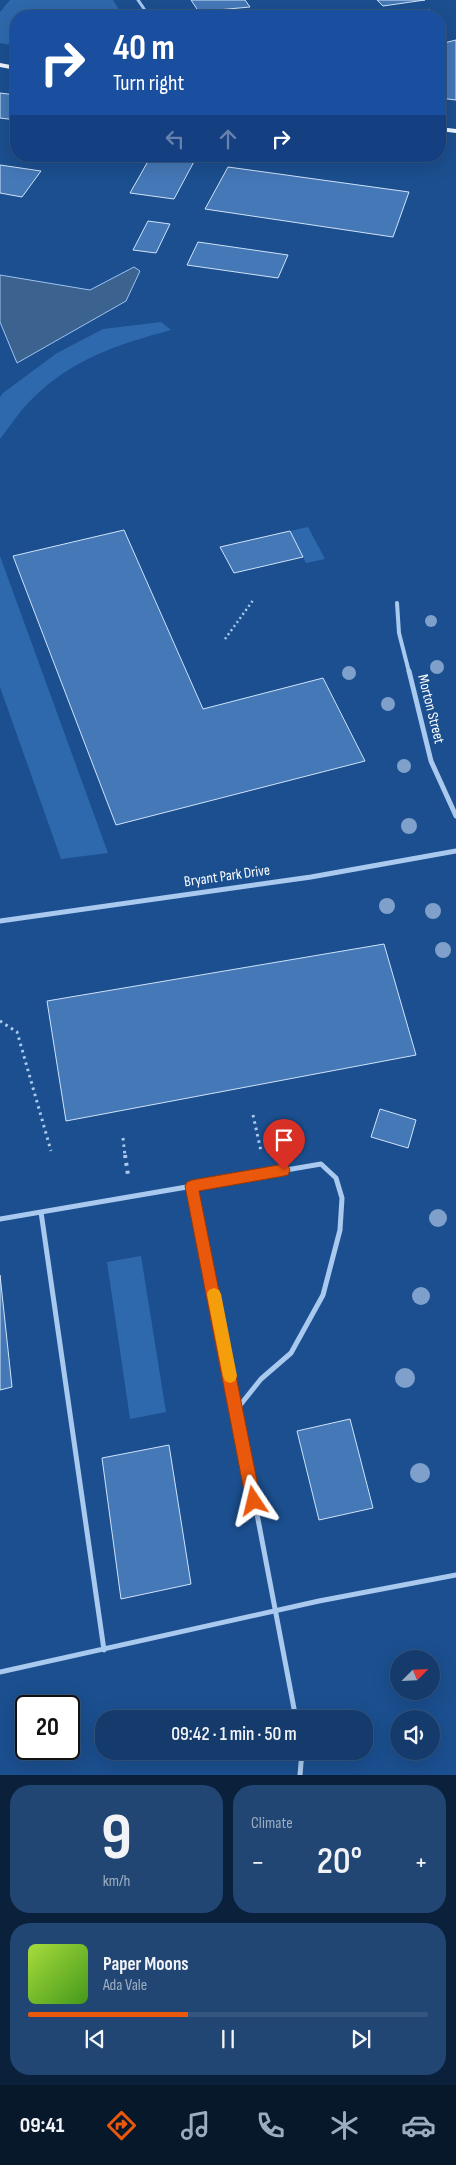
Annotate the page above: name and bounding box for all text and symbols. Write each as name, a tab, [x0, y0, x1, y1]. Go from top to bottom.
text: 40 m	[113, 27, 175, 70]
icon: right	[30, 30, 95, 95]
text: Turn right	[113, 70, 184, 97]
icon: left	[161, 125, 189, 153]
icon: ahead	[214, 125, 242, 153]
icon: right	[267, 125, 295, 153]
street label: Morton Street	[413, 672, 449, 746]
street label: Bryant Park Drive	[183, 861, 271, 891]
pin	[263, 1119, 305, 1170]
icon: arrive	[270, 1126, 298, 1154]
position arrow	[227, 1474, 279, 1526]
north arrow	[390, 1650, 440, 1700]
map controls	[390, 1650, 440, 1760]
speed limit sign: 20	[15, 1695, 80, 1760]
button: sound	[390, 1710, 440, 1760]
text: 09:42 · 1 min · 50 m	[171, 1723, 297, 1746]
text: 9	[101, 1800, 132, 1878]
text: Climate	[251, 1814, 293, 1833]
text: 20°	[317, 1839, 362, 1884]
text: −	[251, 1846, 265, 1879]
text: +	[414, 1846, 428, 1879]
text: km/h	[103, 1872, 130, 1891]
text: Paper Moons	[103, 1953, 189, 1976]
text: Ada Vale	[103, 1976, 147, 1995]
icon: previous	[81, 2025, 109, 2053]
icon: pause	[214, 2025, 242, 2053]
icon: next	[347, 2025, 375, 2053]
icon: directions	[104, 2108, 139, 2143]
icon: music	[178, 2108, 213, 2143]
icon: phone	[253, 2108, 288, 2143]
icon: climate	[327, 2108, 362, 2143]
icon: car	[401, 2108, 436, 2143]
text: 09:41	[20, 2112, 64, 2139]

